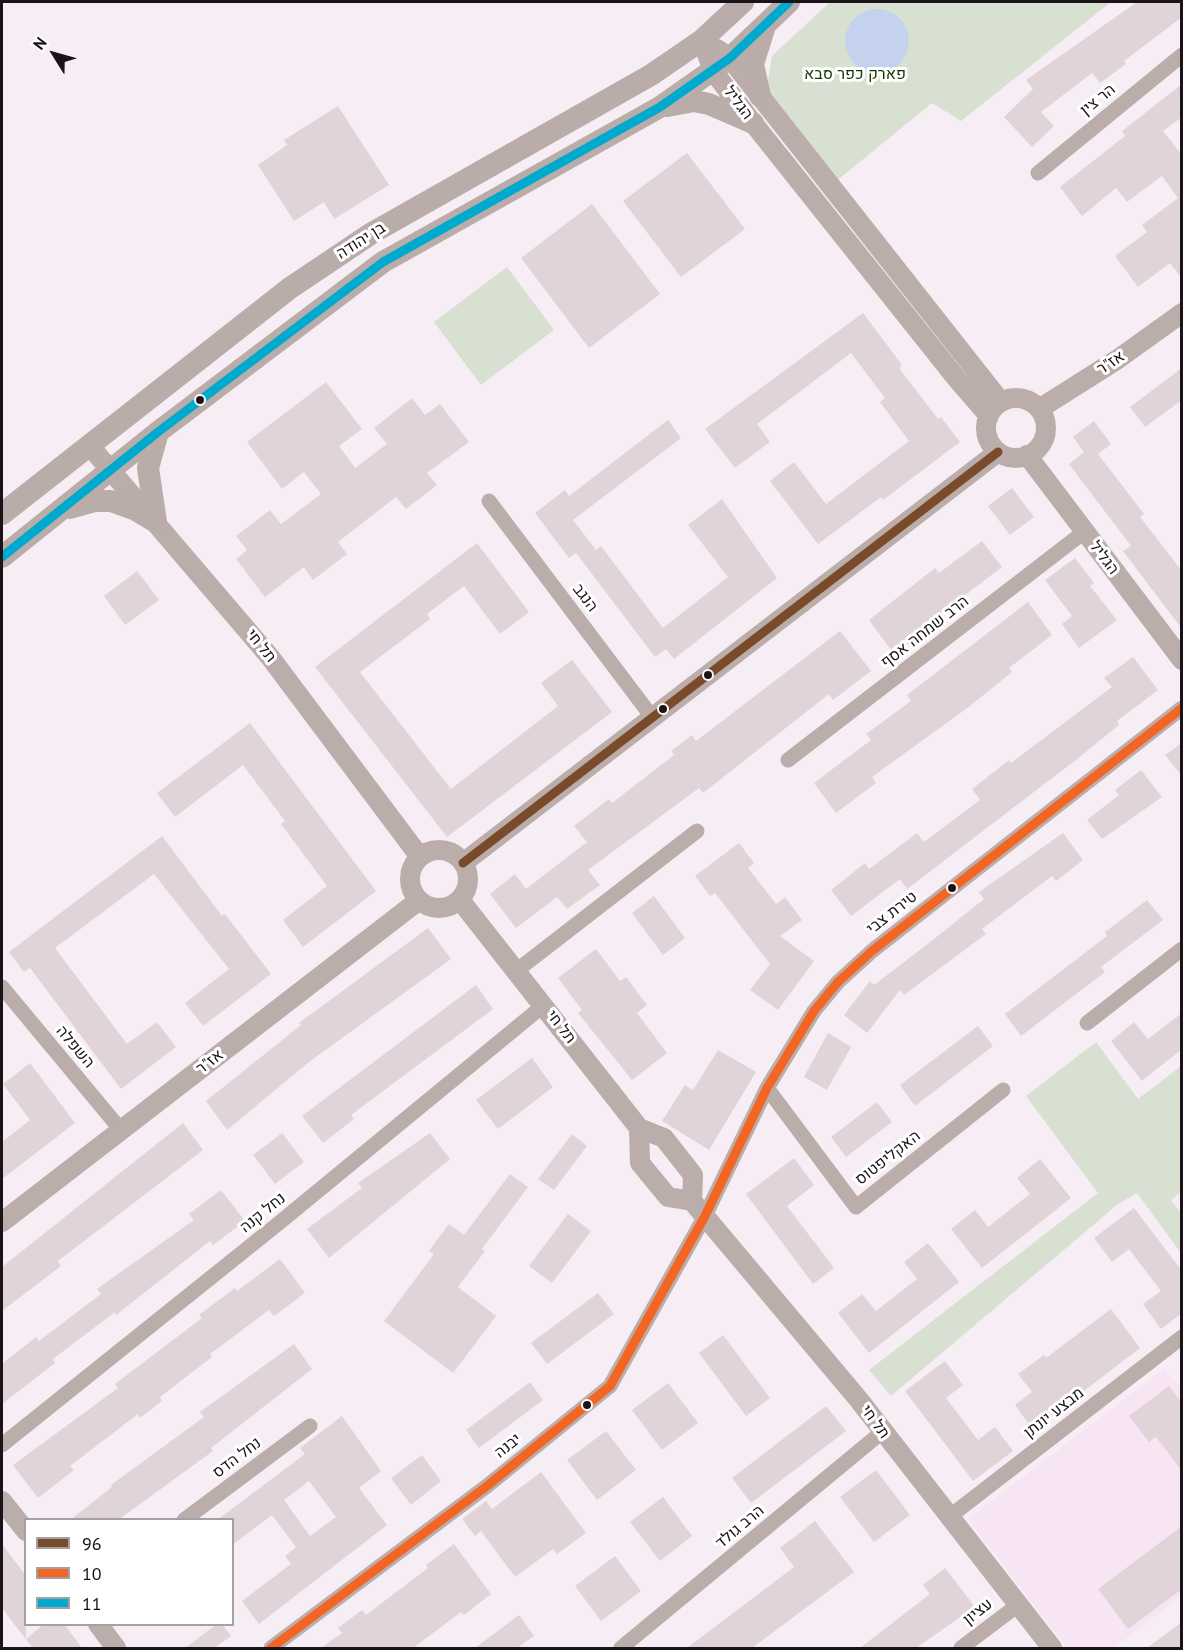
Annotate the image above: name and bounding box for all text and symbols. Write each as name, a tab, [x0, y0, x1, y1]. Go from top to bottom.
north arrow	[24, 24, 84, 84]
text: N	[28, 33, 51, 53]
park label: פארק כפר סבא	[804, 64, 906, 84]
street label: הר צין	[1077, 80, 1119, 120]
street label: הגליל	[719, 83, 757, 123]
street label: בן יהודה	[333, 219, 389, 263]
street label: אז"ר	[1094, 347, 1128, 379]
unlabelled marker	[194, 394, 206, 406]
street label: הגליל	[1085, 538, 1123, 578]
street label: הנגב	[568, 580, 602, 616]
street label: הרב שמחה אסף	[877, 592, 973, 672]
street label: תל חי	[242, 626, 280, 666]
unlabelled marker	[702, 669, 714, 681]
unlabelled marker	[657, 703, 669, 715]
unlabelled marker	[946, 882, 958, 894]
street label: טירת צבי	[863, 887, 921, 939]
street label: תל חי	[542, 1007, 580, 1047]
street label: השפלה	[52, 1022, 98, 1072]
street label: אז"ר	[193, 1045, 227, 1079]
street label: האקליפטוס	[852, 1127, 924, 1189]
street label: נחל קנה	[236, 1189, 290, 1237]
street label: מבצע יונתן	[1020, 1384, 1088, 1442]
unlabelled marker	[581, 1399, 593, 1411]
street label: תל חי	[856, 1401, 894, 1443]
street label: יבנה	[491, 1430, 525, 1462]
street label: נחל הדס	[209, 1434, 265, 1482]
street label: הרב גולד	[712, 1501, 768, 1553]
legend	[24, 1518, 234, 1626]
text: 96	[82, 1532, 102, 1555]
text: 10	[82, 1562, 102, 1585]
text: 11	[82, 1592, 102, 1615]
street label: עציון	[959, 1595, 997, 1629]

